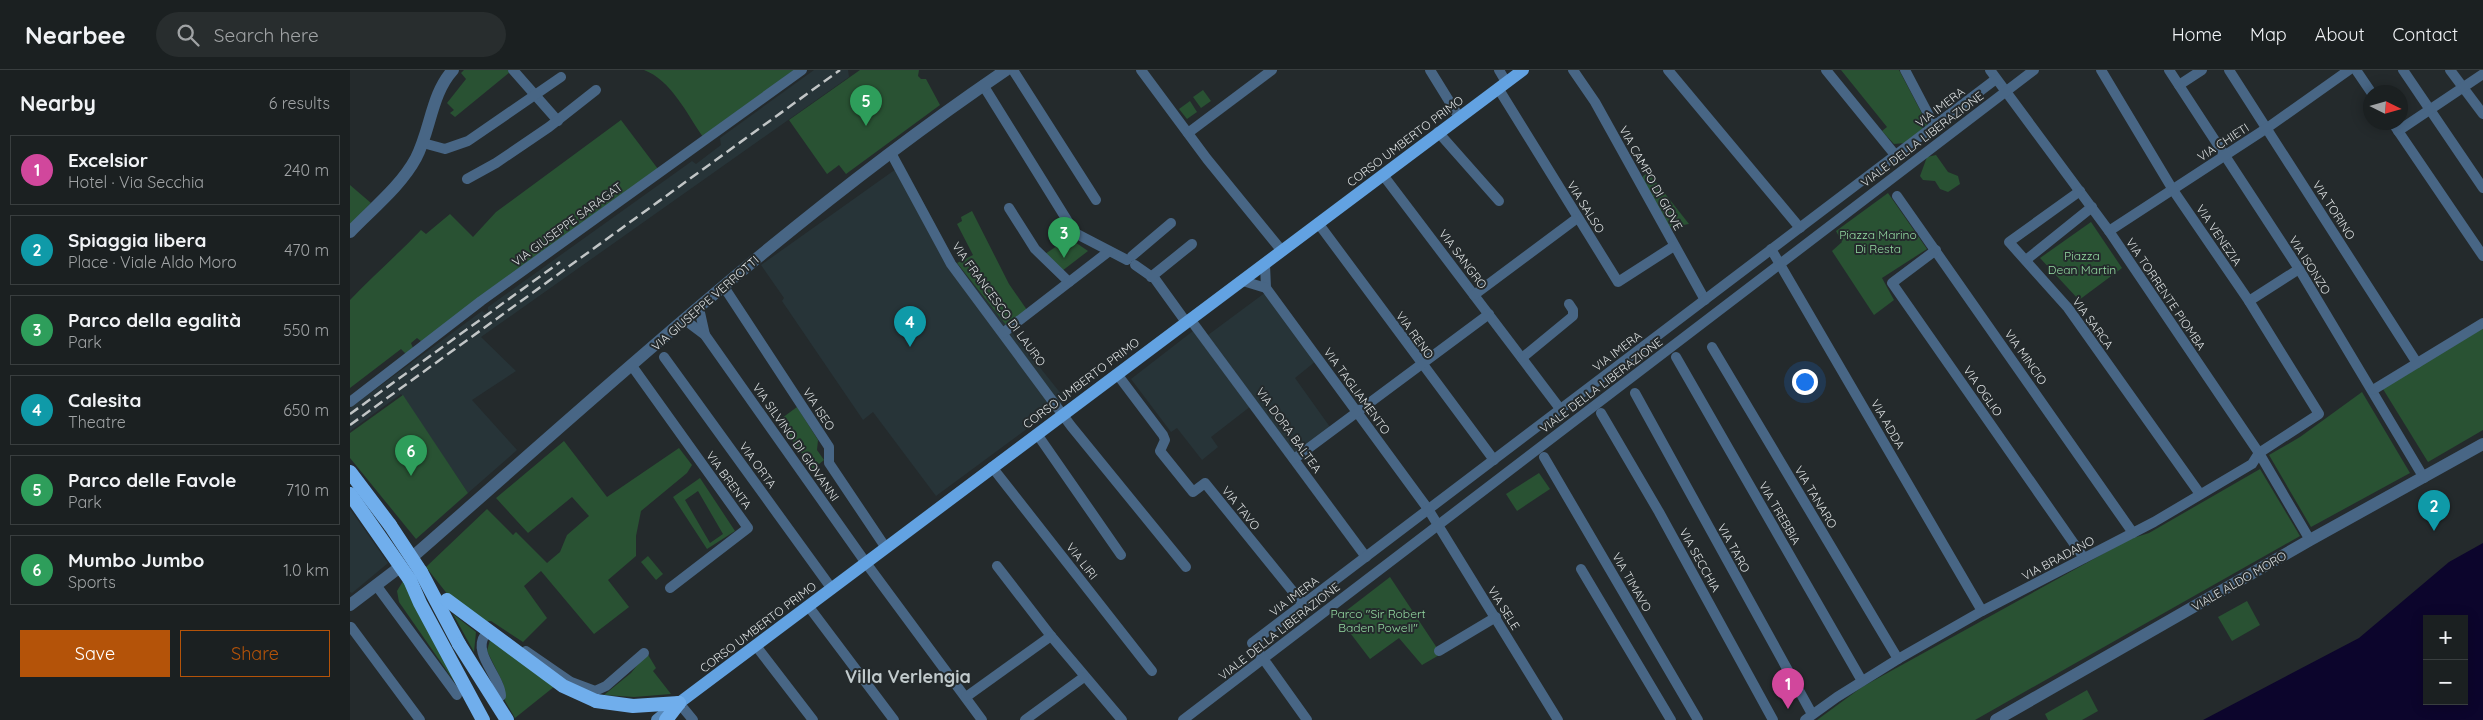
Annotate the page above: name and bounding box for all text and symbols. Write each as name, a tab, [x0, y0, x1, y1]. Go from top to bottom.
search box	[156, 12, 506, 57]
text: Nearbee	[25, 20, 126, 50]
icon: search	[174, 21, 202, 49]
text: Search here	[214, 23, 319, 47]
text: Home	[2172, 23, 2222, 46]
text: Map	[2250, 23, 2287, 46]
text: About	[2315, 23, 2365, 46]
text: Contact	[2393, 23, 2458, 46]
street label: VIA IMERA	[1912, 84, 1968, 130]
pin: 5	[850, 85, 882, 126]
north arrow	[2363, 85, 2408, 130]
street label: VIALE DELLA LIBERAZIONE	[1858, 88, 1986, 190]
text: Nearby	[20, 90, 96, 116]
street label: CORSO UMBERTO PRIMO	[1344, 92, 1466, 190]
text: 6 results	[269, 93, 330, 113]
street label: VIA CHIETI	[2194, 120, 2252, 164]
street label: VIA CAMPO DI GIOVE	[1616, 123, 1686, 233]
text: Excelsior	[68, 148, 148, 172]
text: 1	[34, 160, 40, 180]
text: 240 m	[283, 160, 329, 180]
text: Hotel · Via Secchia	[68, 172, 204, 192]
street label: VIA SALSO	[1564, 178, 1608, 236]
street label: VIA TORINO	[2309, 178, 2359, 242]
street label: VIA GIUSEPPE SARAGAT	[509, 179, 625, 269]
street label: VIA VENEZIA	[2193, 201, 2245, 269]
pin: 3	[1048, 217, 1080, 258]
street label: VIA SANGRO	[1436, 226, 1490, 292]
park label: Piazza Marino Di Resta	[1839, 227, 1917, 256]
text: Spiaggia libera	[68, 228, 206, 252]
street label: VIA ISONZO	[2286, 233, 2334, 297]
street label: VIA TORRENTE PIOMBA	[2123, 235, 2209, 353]
street label: VIA FRANCESCO DI LAURO	[949, 239, 1049, 369]
text: 2	[32, 240, 42, 260]
text: 470 m	[284, 240, 329, 260]
park label: Piazza Dean Martin	[2048, 248, 2116, 277]
text: Place · Viale Aldo Moro	[68, 252, 237, 272]
street label: VIA GIUSEPPE VERROTTI	[648, 252, 762, 354]
street label: VIA SARCA	[2069, 294, 2117, 352]
pin: 4	[894, 306, 926, 347]
text: Parco della egalità	[68, 308, 241, 332]
street label: VIA RENO	[1393, 308, 1437, 362]
text: 3	[33, 320, 41, 340]
text: 550 m	[283, 320, 329, 340]
street label: VIA MINCIO	[2002, 327, 2050, 387]
street label: VIA IMERA	[1589, 328, 1645, 374]
text: Park	[68, 332, 102, 352]
street label: CORSO UMBERTO PRIMO	[1020, 334, 1142, 432]
street label: VIALE DELLA LIBERAZIONE	[1537, 334, 1665, 436]
street label: VIA TAGLIAMENTO	[1321, 345, 1393, 437]
street label: VIA OGLIO	[1960, 363, 2006, 419]
your location	[1792, 369, 1818, 395]
street label: VIA SILVINO DI GIOVANNI	[749, 380, 843, 504]
street label: VIA DORA BALTEA	[1253, 384, 1325, 476]
street label: VIA ISEO	[800, 385, 838, 433]
text: Calesita	[68, 388, 141, 412]
street label: VIA ADDA	[1868, 397, 1908, 452]
text: 4	[32, 400, 42, 420]
text: 650 m	[283, 400, 329, 420]
text: Theatre	[68, 412, 126, 432]
pin: 6	[395, 435, 427, 476]
street label: VIA ORTA	[736, 439, 780, 491]
street label: VIA BRENTA	[703, 448, 755, 512]
street label: VIA TANARO	[1792, 463, 1840, 531]
text: Parco delle Favole	[68, 468, 237, 492]
street label: VIA TREBBIA	[1756, 479, 1804, 547]
text: 5	[32, 480, 42, 500]
text: 710 m	[286, 480, 329, 500]
street label: VIA TAVO	[1219, 483, 1263, 533]
pin: 2	[2418, 490, 2450, 531]
text: Park	[68, 492, 102, 512]
street label: VIA TARO	[1714, 521, 1754, 575]
street label: VIA SECCHIA	[1676, 525, 1724, 595]
street label: VIA BRADANO	[2019, 533, 2097, 583]
street label: VIA LIRI	[1063, 540, 1101, 582]
text: Mumbo Jumbo	[68, 548, 204, 572]
street label: VIALE ALDO MORO	[2189, 548, 2289, 614]
street label: VIA TIMAVO	[1609, 550, 1655, 614]
text: 6	[33, 560, 41, 580]
text: 1.0 km	[283, 560, 329, 580]
text: Sports	[68, 572, 116, 592]
street label: VIA IMERA	[1266, 573, 1322, 619]
street label: CORSO UMBERTO PRIMO	[697, 578, 819, 676]
street label: VIALE DELLA LIBERAZIONE	[1215, 579, 1343, 683]
street label: VIA SELE	[1485, 583, 1523, 633]
park label: Parco "Sir Robert Baden Powell"	[1330, 606, 1426, 635]
map controls	[2423, 615, 2468, 705]
button: +	[2423, 615, 2468, 660]
button: Save	[20, 630, 170, 677]
button: Share	[180, 630, 330, 677]
button: −	[2423, 660, 2468, 705]
district label: Villa Verlengia	[845, 665, 971, 688]
pin: 1	[1772, 668, 1804, 709]

